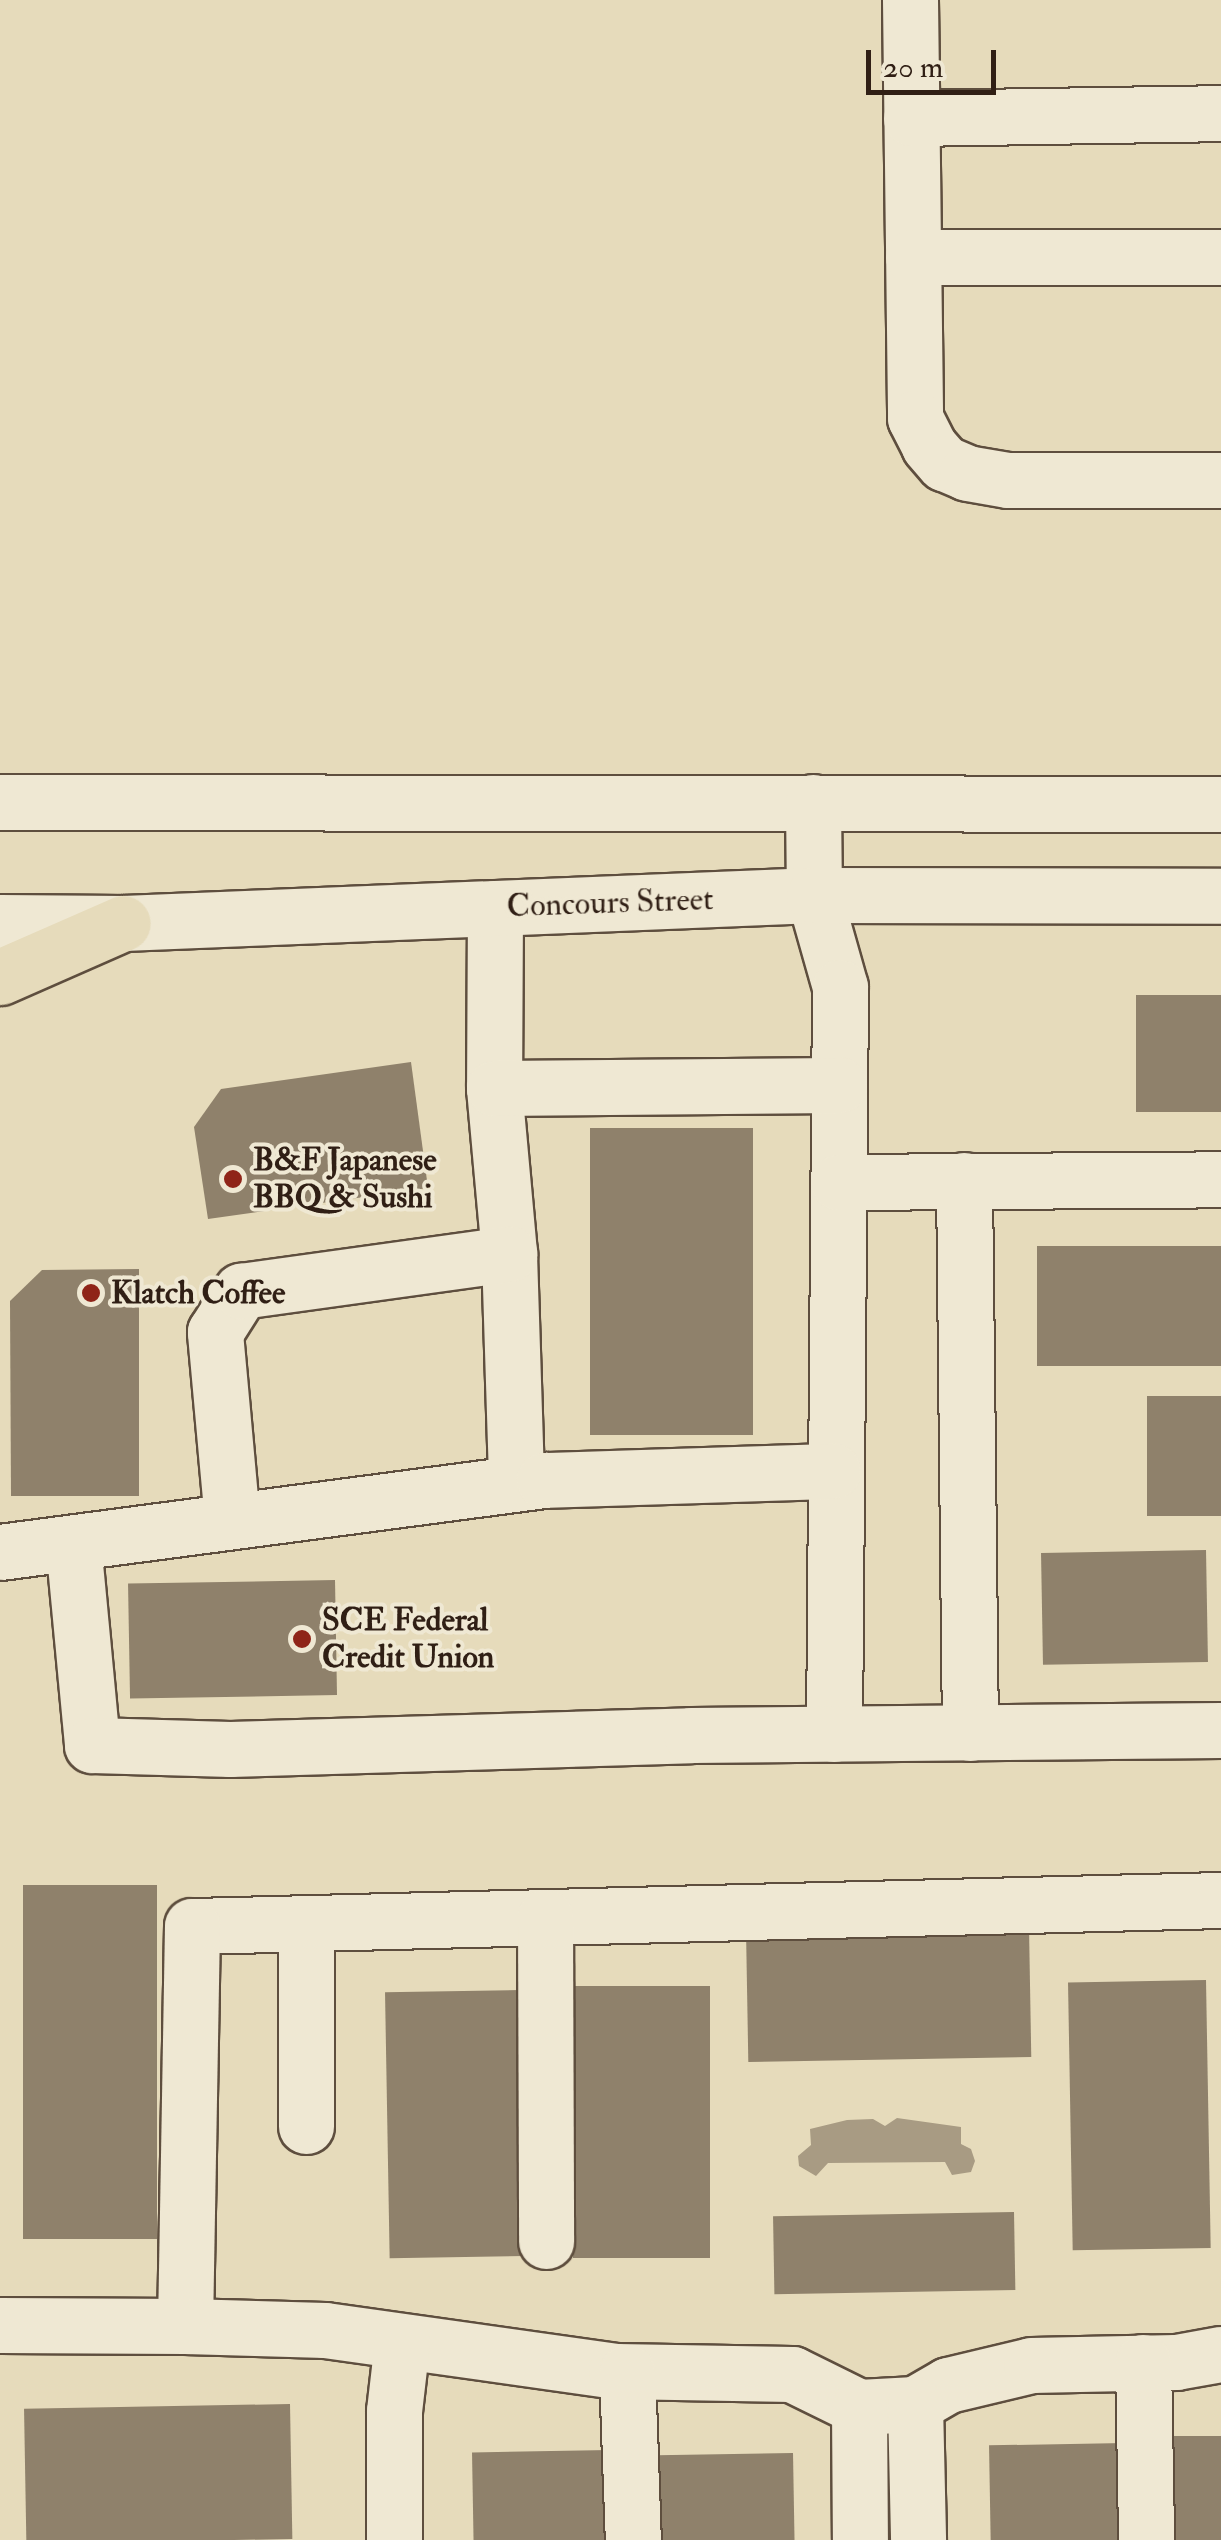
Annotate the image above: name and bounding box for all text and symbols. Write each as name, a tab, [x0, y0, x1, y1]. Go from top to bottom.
scale bar	[871, 30, 1001, 92]
text: 20 m	[883, 49, 943, 86]
street label: Concours Street	[506, 880, 714, 926]
place label: B&F Japanese BBQ & Sushi	[253, 1142, 437, 1217]
marker: B&F Japanese BBQ & Sushi	[222, 1168, 244, 1190]
place label: Klatch Coffee	[111, 1274, 285, 1312]
marker: Klatch Coffee	[80, 1282, 102, 1304]
place label: SCE Federal Credit Union	[322, 1602, 494, 1677]
marker: SCE Federal Credit Union	[291, 1628, 313, 1650]

